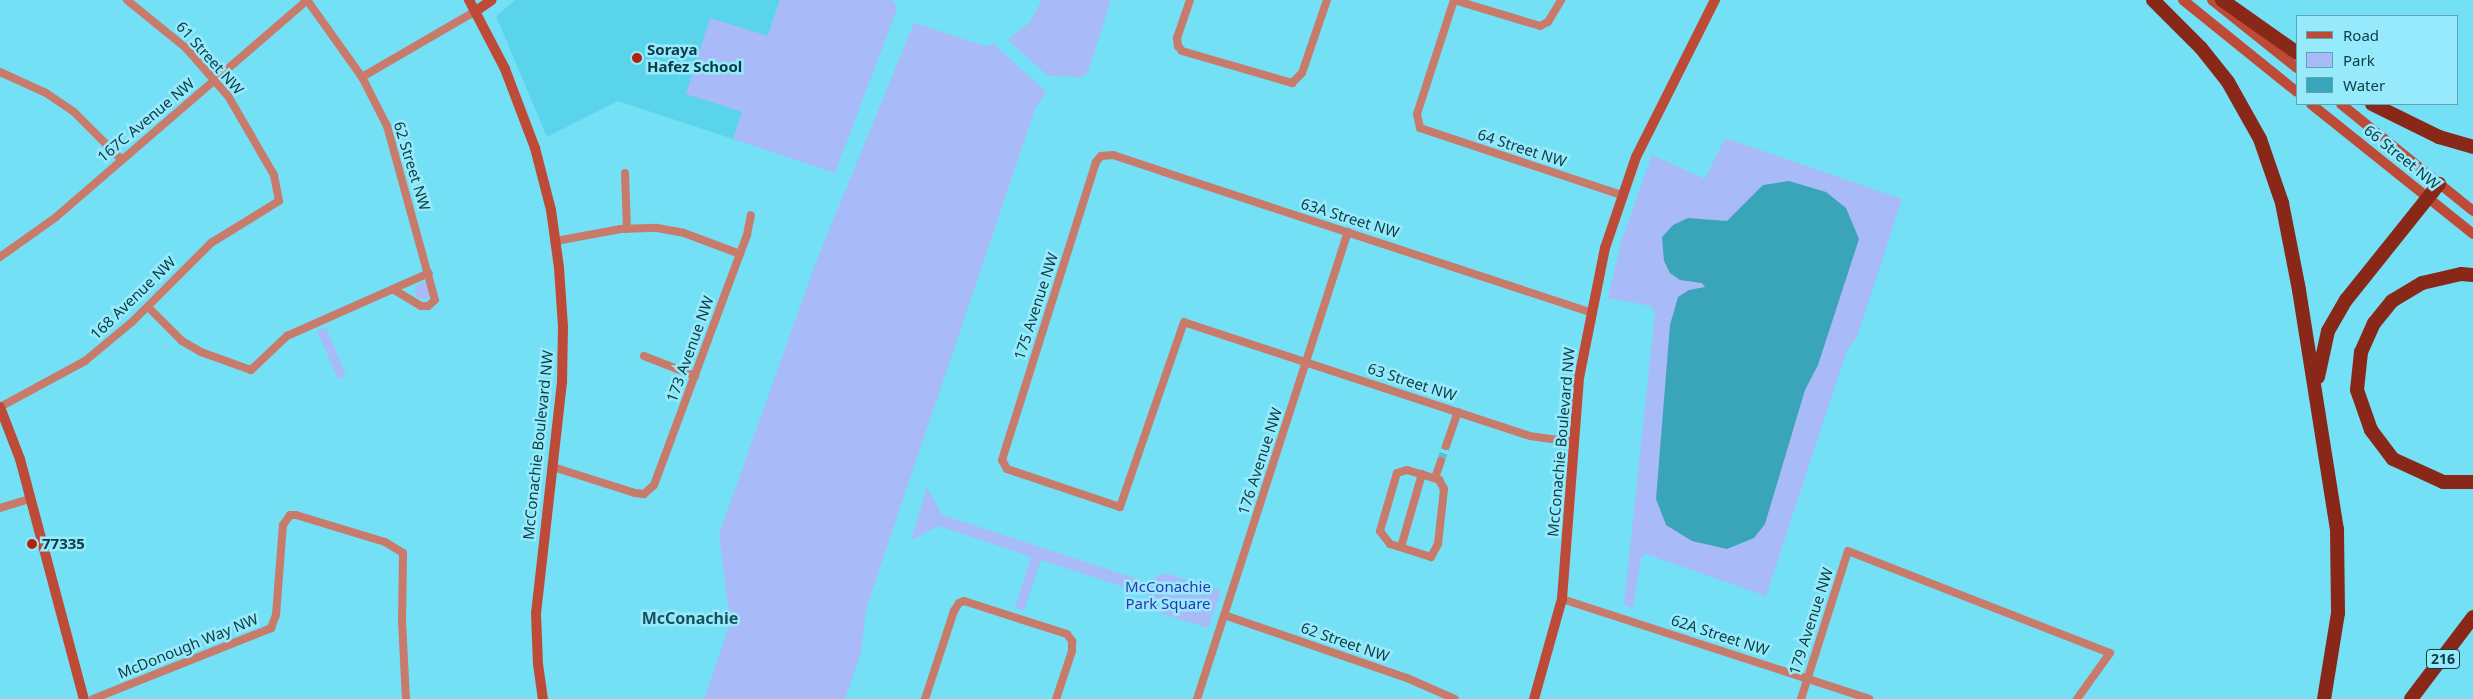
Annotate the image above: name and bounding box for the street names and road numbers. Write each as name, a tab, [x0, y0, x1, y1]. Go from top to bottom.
street label: 61 Street NW	[172, 18, 248, 98]
street label: 167C Avenue NW	[94, 74, 198, 166]
street label: 62 Street NW	[390, 119, 434, 213]
street label: 66 Street NW	[2361, 121, 2443, 193]
street label: 64 Street NW	[1475, 125, 1569, 171]
street label: 63A Street NW	[1299, 195, 1401, 241]
street label: 175 Avenue NW	[1010, 250, 1062, 362]
street label: 168 Avenue NW	[87, 253, 179, 343]
street label: 173 Avenue NW	[662, 294, 718, 404]
street label: McConachie Boulevard NW	[1544, 346, 1578, 538]
street label: McConachie Boulevard NW	[519, 349, 557, 541]
street label: 63 Street NW	[1365, 359, 1459, 405]
street label: 176 Avenue NW	[1234, 405, 1286, 517]
street label: 179 Avenue NW	[1785, 565, 1837, 677]
street label: McDonough Way NW	[115, 610, 261, 682]
street label: 62A Street NW	[1669, 611, 1771, 659]
street label: 62 Street NW	[1298, 618, 1392, 666]
road number: 216	[2426, 648, 2460, 671]

